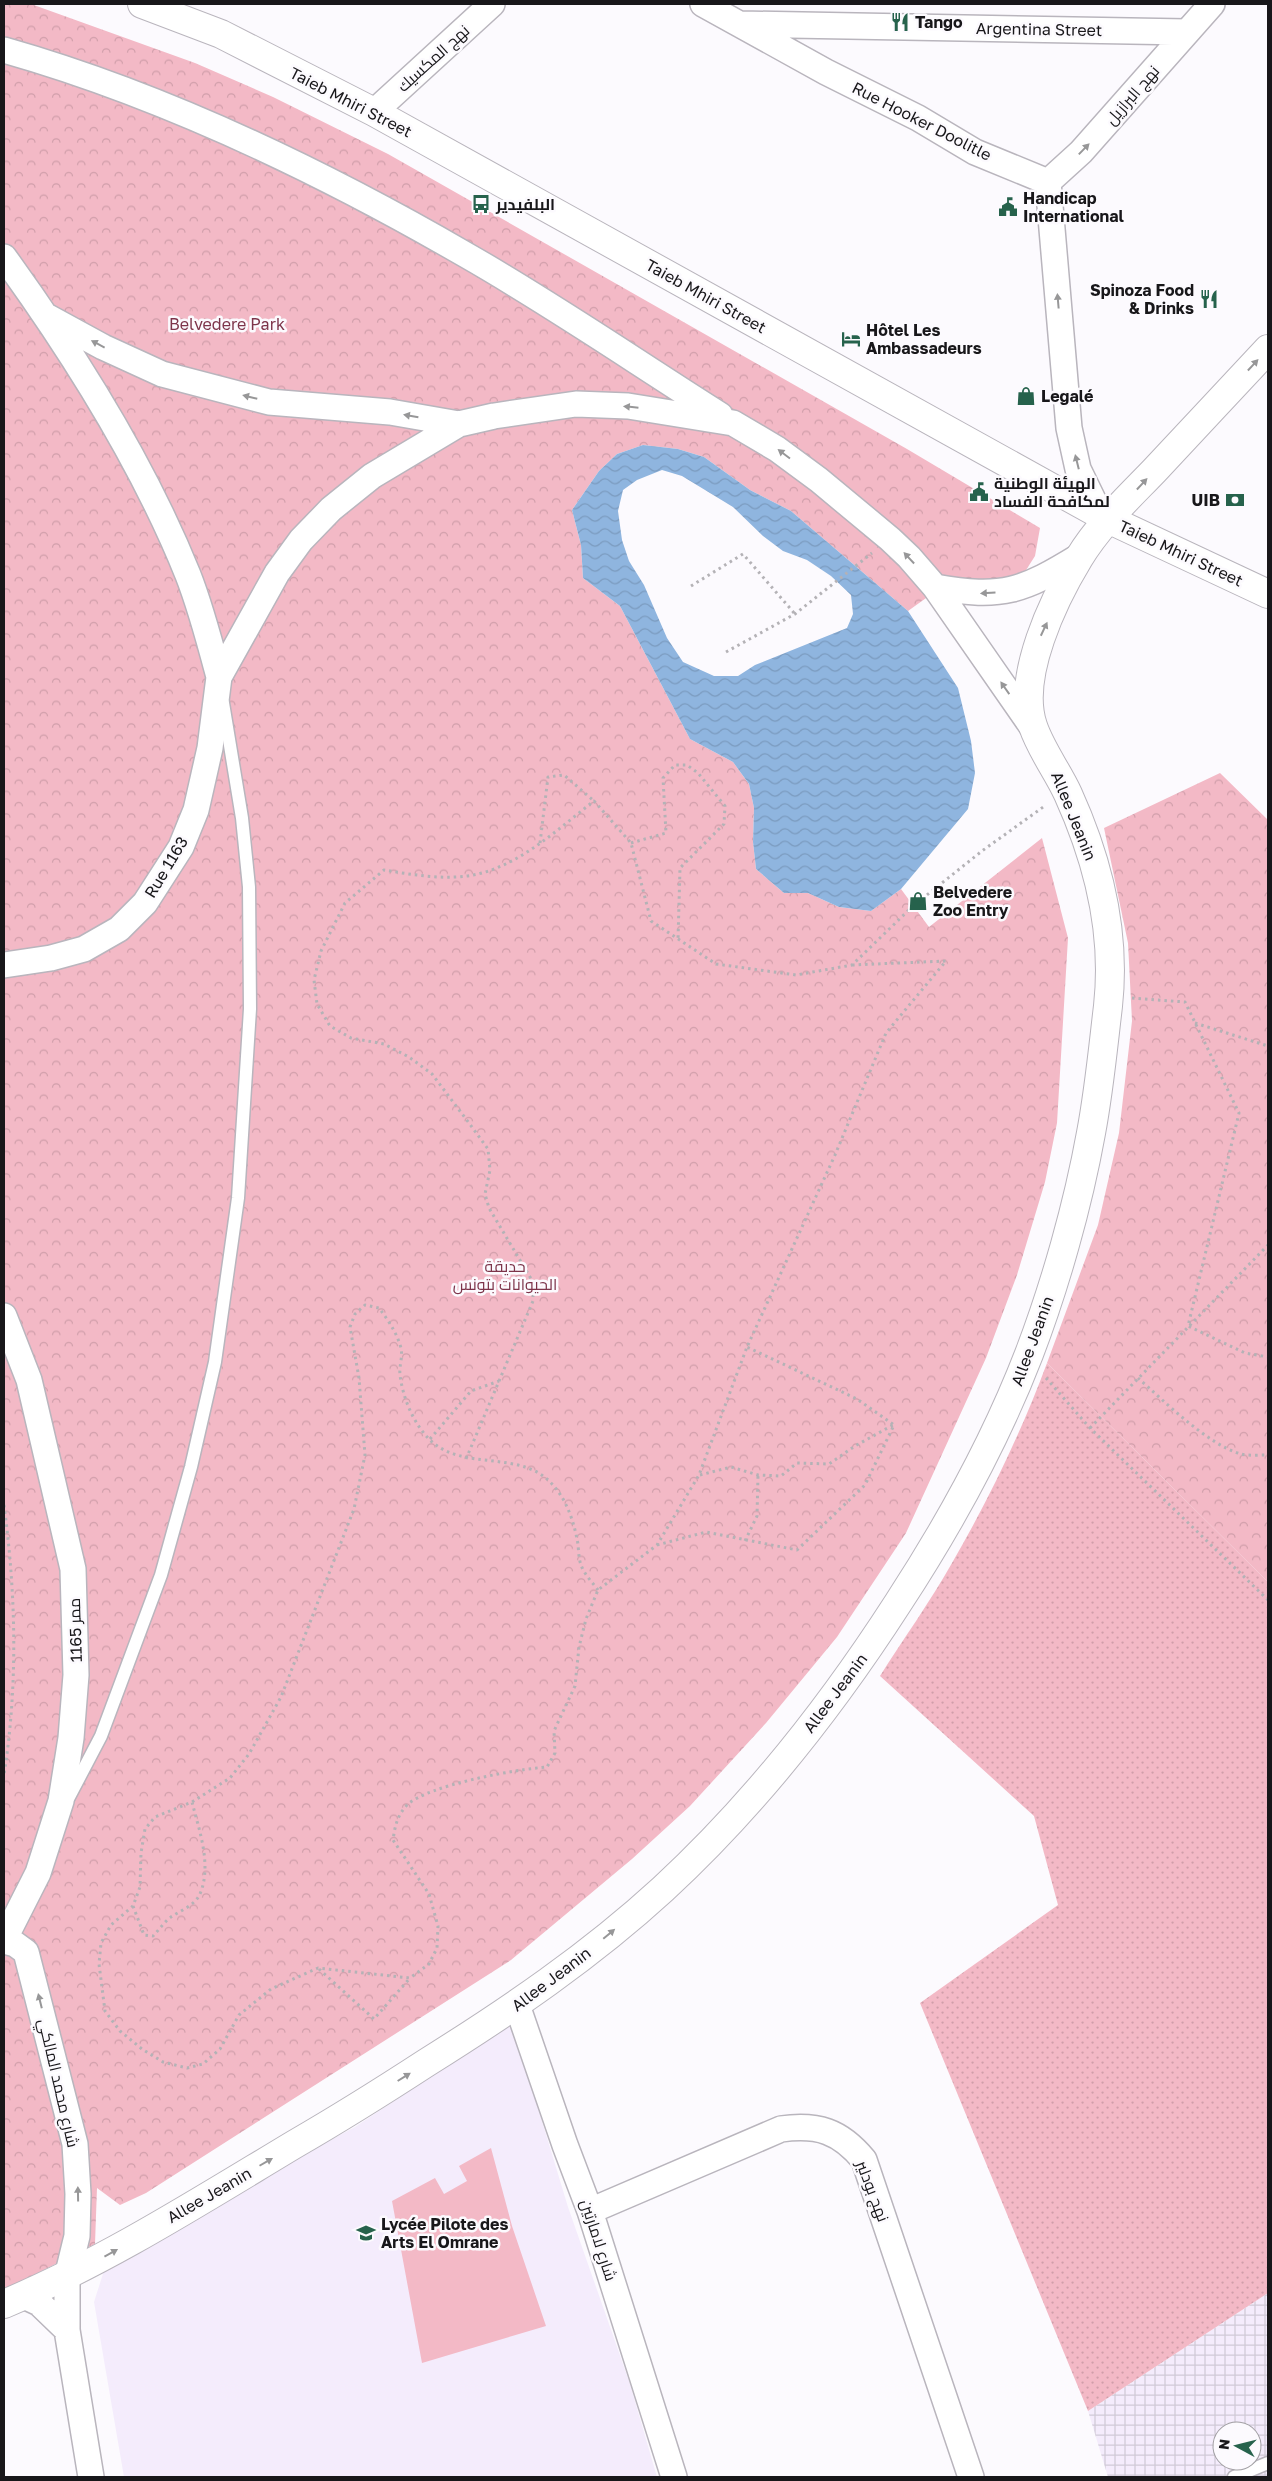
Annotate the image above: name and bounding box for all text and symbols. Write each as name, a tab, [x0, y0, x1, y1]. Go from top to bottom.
restaurant icon: Tango	[889, 11, 911, 33]
place label: Tango	[915, 12, 963, 32]
street label: Argentina Street	[976, 18, 1102, 40]
street label: نهج المكسيك	[393, 20, 475, 97]
street label: نهج البرازيل	[1101, 61, 1165, 130]
street label: Taieb Mhiri Street	[286, 63, 416, 141]
street label: Rue Hooker Doolitle	[849, 77, 995, 165]
one-way arrow	[1078, 143, 1090, 155]
place label: Handicap International	[1023, 188, 1125, 226]
bus stop icon: البلفيدير	[470, 193, 492, 215]
place label: البلفيدير	[495, 194, 555, 214]
public building icon: Handicap International	[997, 196, 1019, 218]
street label: Taieb Mhiri Street	[642, 255, 770, 337]
place label: Spinoza Food & Drinks	[1090, 280, 1194, 318]
restaurant icon: Spinoza Food & Drinks	[1198, 288, 1220, 310]
one-way arrow	[1054, 293, 1062, 309]
park label: Belvedere Park	[169, 314, 285, 334]
place label: Hôtel Les Ambassadeurs	[866, 320, 982, 358]
hotel icon: Hôtel Les Ambassadeurs	[840, 328, 862, 350]
one-way arrow	[90, 340, 105, 348]
one-way arrow	[1247, 360, 1259, 372]
shop icon: Legalé	[1015, 385, 1037, 407]
place label: Legalé	[1041, 386, 1093, 406]
one-way arrow	[243, 393, 258, 401]
one-way arrow	[623, 403, 639, 411]
one-way arrow	[403, 411, 419, 419]
one-way arrow	[777, 449, 791, 459]
one-way arrow	[1073, 454, 1081, 469]
place label: الهيئة الوطنية لمكافحة الفساد	[994, 473, 1110, 511]
one-way arrow	[1136, 478, 1148, 490]
public building icon: الهيئة الوطنية لمكافحة الفساد	[968, 481, 990, 503]
bank icon: UIB	[1224, 489, 1246, 511]
place label: UIB	[1192, 490, 1220, 510]
street label: Taieb Mhiri Street	[1116, 515, 1246, 591]
one-way arrow	[903, 552, 915, 564]
one-way arrow	[980, 590, 996, 598]
one-way arrow	[1040, 622, 1048, 636]
one-way arrow	[1000, 681, 1010, 695]
street label: Allee Jeanin	[1047, 769, 1101, 863]
street label: Rue 1163	[140, 833, 192, 901]
place label: Belvedere Zoo Entry	[933, 882, 1012, 920]
shop icon: Belvedere Zoo Entry	[907, 890, 929, 912]
park label: حديقة الحيوانات بتونس	[453, 1256, 557, 1295]
street label: Allee Jeanin	[1006, 1293, 1058, 1389]
street label: ممر 1165	[64, 1597, 86, 1663]
street label: Allee Jeanin	[799, 1649, 871, 1737]
one-way arrow	[603, 1929, 615, 1940]
street label: Allee Jeanin	[507, 1943, 595, 2015]
one-way arrow	[36, 1994, 44, 2009]
street label: شارع محمد المالكي	[31, 2017, 84, 2150]
one-way arrow	[398, 2072, 411, 2081]
one-way arrow	[259, 2157, 272, 2166]
street label: نهج بودلير	[850, 2157, 894, 2225]
street label: Allee Jeanin	[163, 2163, 255, 2227]
one-way arrow	[74, 2186, 82, 2202]
street label: شارع لامارتين	[575, 2197, 622, 2284]
place label: Lycée Pilote des Arts El Omrane	[381, 2214, 508, 2252]
school or university icon: Lycée Pilote des Arts El Omrane	[355, 2222, 377, 2244]
one-way arrow	[104, 2248, 117, 2257]
north arrow	[1212, 2421, 1262, 2471]
text: N	[1215, 2438, 1233, 2451]

